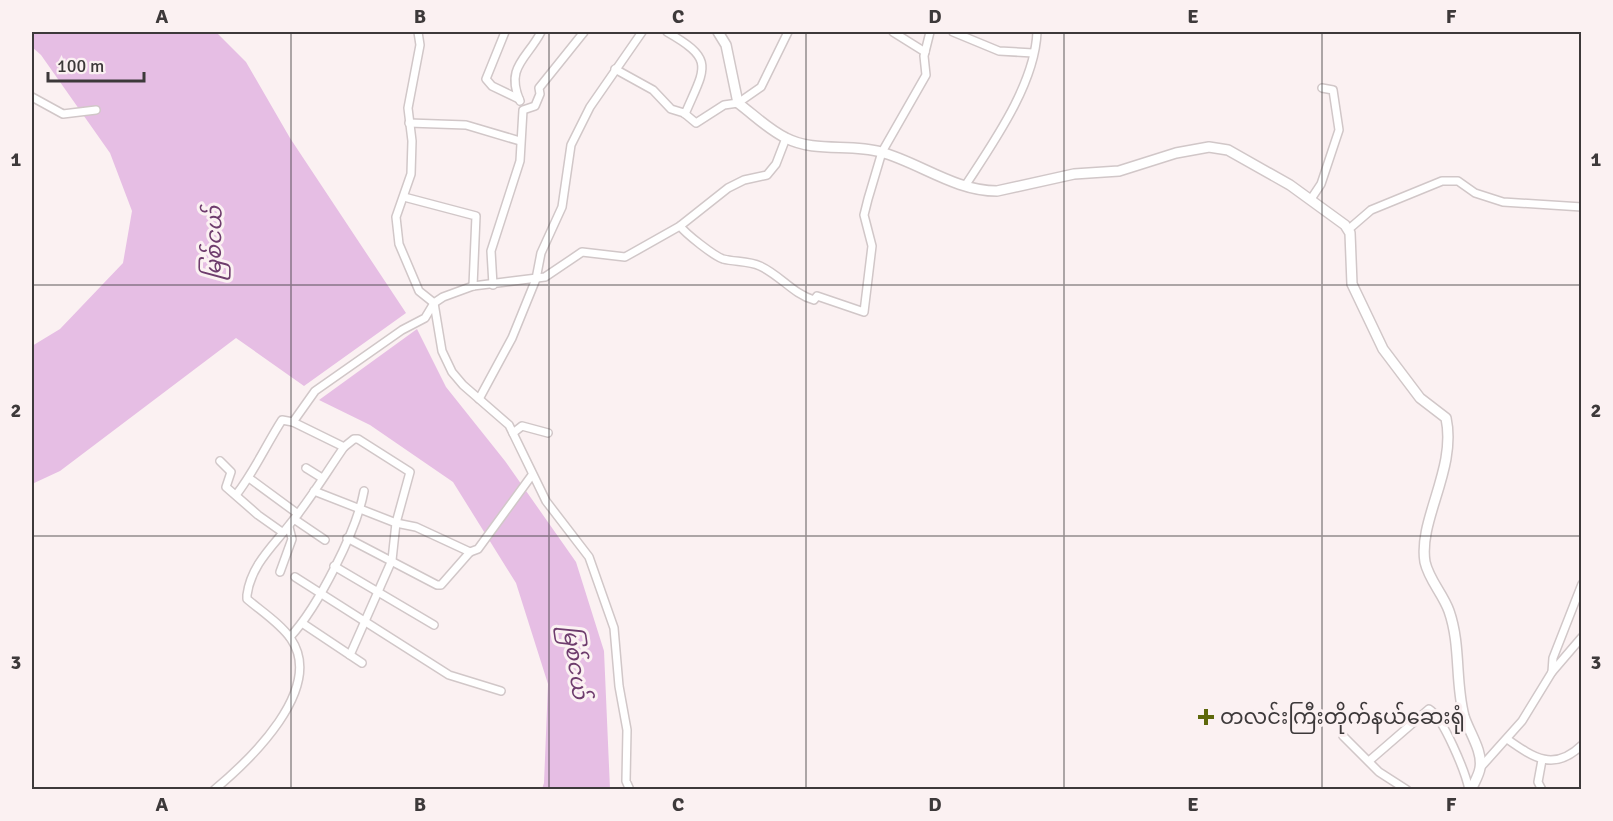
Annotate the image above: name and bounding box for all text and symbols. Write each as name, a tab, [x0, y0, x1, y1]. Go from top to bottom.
text: A	[156, 4, 169, 29]
text: B	[414, 4, 426, 29]
text: C	[672, 4, 684, 29]
text: D	[928, 4, 942, 29]
text: E	[1187, 4, 1199, 29]
text: F	[1446, 4, 1457, 29]
scale bar	[48, 45, 144, 83]
text: 100 m	[57, 55, 104, 77]
text: 1	[11, 147, 22, 172]
text: 1	[1591, 147, 1602, 172]
water label: မြစ်ငယ်	[197, 204, 233, 280]
text: 2	[11, 398, 21, 423]
text: 2	[1591, 398, 1601, 423]
water label: မြစ်ငယ်	[552, 623, 596, 703]
text: 3	[11, 650, 21, 675]
text: 3	[1591, 650, 1601, 675]
place label: တလင်းကြီးတိုက်နယ်ဆေးရုံ	[1220, 701, 1465, 734]
marker: တလင်းကြီးတိုက်နယ်ဆေးရုံ	[1197, 708, 1215, 726]
text: A	[156, 792, 169, 817]
text: B	[414, 792, 426, 817]
text: C	[672, 792, 684, 817]
text: D	[928, 792, 942, 817]
text: E	[1187, 792, 1199, 817]
text: F	[1446, 792, 1457, 817]

